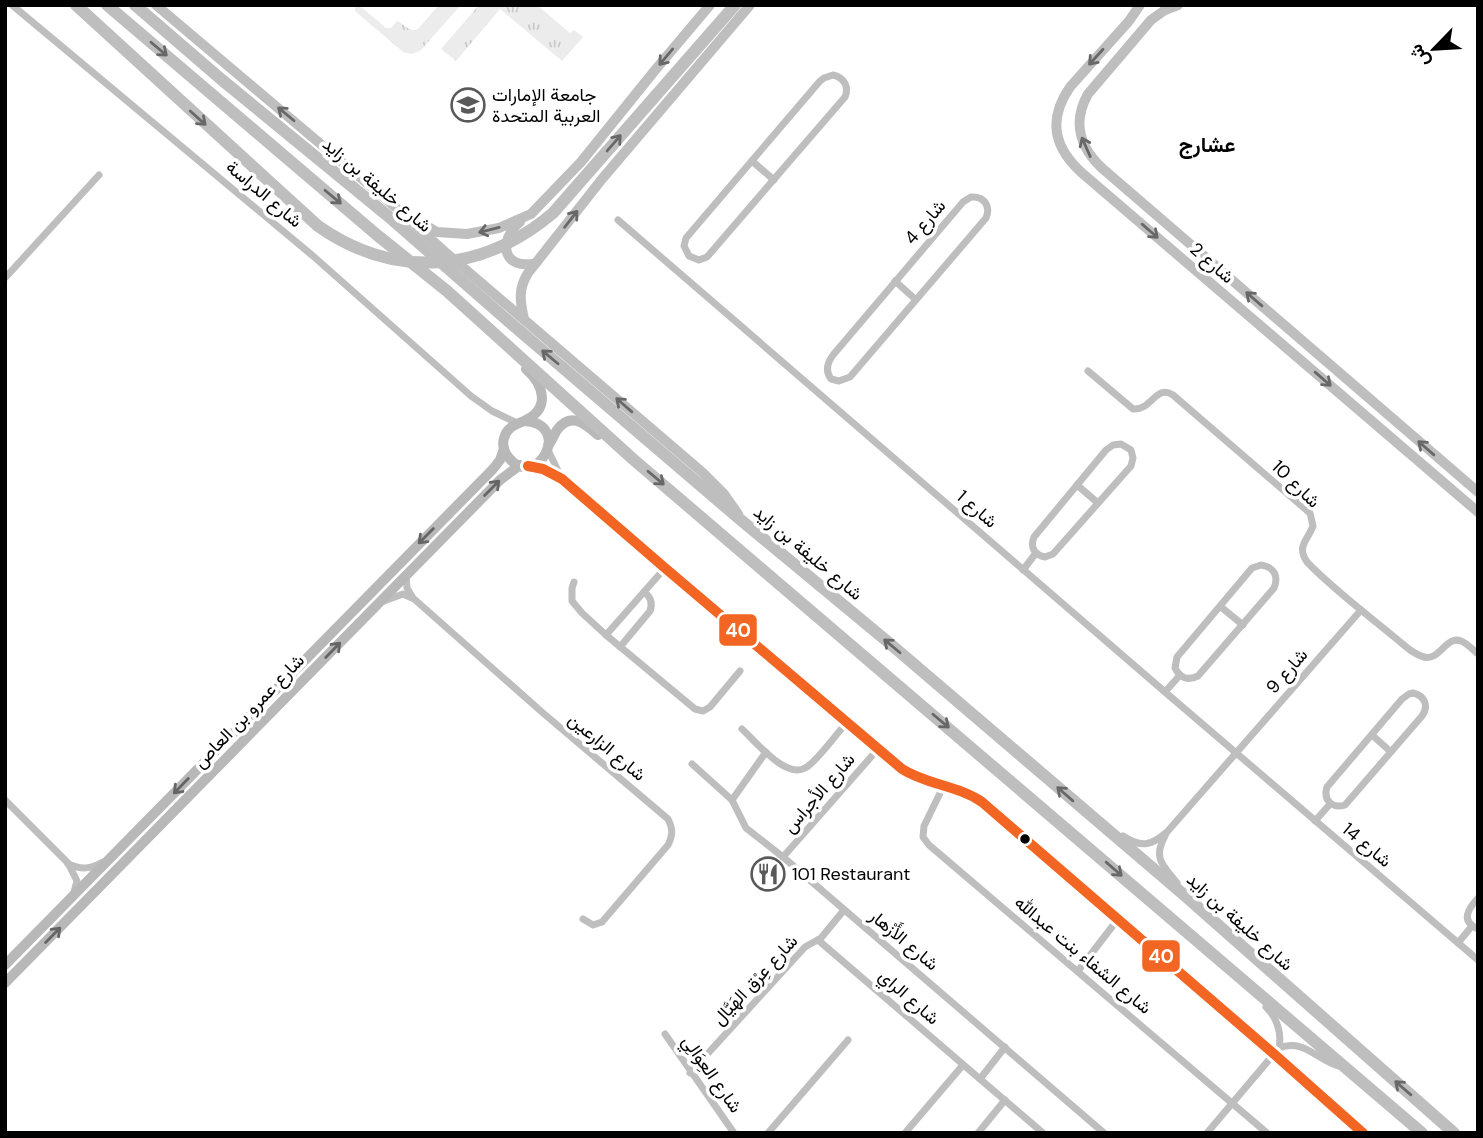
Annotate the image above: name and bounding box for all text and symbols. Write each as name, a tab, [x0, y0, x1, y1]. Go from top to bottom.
north arrow	[1399, 14, 1469, 84]
text: ش	[1403, 40, 1435, 72]
one-way arrow	[150, 42, 168, 57]
one-way arrow	[658, 48, 674, 66]
one-way arrow	[1088, 48, 1104, 66]
place label: جامعة الإمارات العربية المتحدة	[492, 83, 601, 128]
school or university icon: جامعة الإمارات العربية المتحدة	[449, 86, 487, 124]
one-way arrow	[277, 106, 295, 122]
one-way arrow	[189, 110, 207, 126]
district label: عشارج	[1179, 131, 1235, 159]
street label: شارع خليفة بن زايد	[317, 132, 437, 238]
one-way arrow	[606, 134, 622, 152]
one-way arrow	[1079, 137, 1092, 158]
street label: شارع الدراسة	[221, 155, 307, 233]
one-way arrow	[323, 189, 341, 205]
street label: شارع 4	[899, 195, 951, 249]
one-way arrow	[563, 210, 578, 229]
one-way arrow	[1141, 223, 1159, 239]
one-way arrow	[478, 224, 501, 237]
street label: شارع 2	[1185, 237, 1239, 289]
one-way arrow	[1245, 291, 1263, 307]
one-way arrow	[541, 349, 559, 365]
one-way arrow	[1314, 371, 1332, 387]
one-way arrow	[615, 397, 633, 413]
one-way arrow	[1417, 440, 1435, 456]
street label: شارع 10	[1266, 455, 1326, 513]
one-way arrow	[646, 470, 664, 486]
one-way arrow	[483, 479, 500, 496]
street label: شارع 1	[952, 485, 1002, 533]
street label: شارع خليفة بن زايد	[748, 500, 868, 606]
one-way arrow	[418, 527, 435, 544]
line badge: 40	[718, 613, 758, 647]
text: 40	[725, 618, 751, 643]
one-way arrow	[884, 638, 902, 654]
one-way arrow	[324, 642, 341, 659]
street label: شارع 9	[1261, 643, 1313, 699]
street label: شارع عمرو بن العاص	[188, 649, 310, 773]
street label: شارع الزارعين	[563, 707, 651, 787]
one-way arrow	[932, 713, 950, 729]
street label: شارع الأجراس	[778, 748, 860, 838]
one-way arrow	[173, 777, 190, 794]
one-way arrow	[1057, 786, 1075, 802]
street label: شارع 14	[1337, 817, 1397, 873]
unlabelled marker	[1018, 832, 1032, 846]
restaurant icon: 101 Restaurant	[749, 855, 787, 893]
one-way arrow	[1105, 861, 1123, 877]
place label: 101 Restaurant	[792, 862, 910, 886]
street label: شارع خليفة بن زايد	[1182, 868, 1298, 976]
street label: شارع الشفاء بنت عبدالله	[1009, 891, 1157, 1019]
street label: شارع الأَزْهار	[864, 902, 945, 976]
one-way arrow	[45, 927, 62, 944]
street label: شارع عِرْق الهَيَّال	[707, 930, 803, 1030]
line badge: 40	[1141, 939, 1181, 973]
text: 40	[1148, 944, 1174, 969]
street label: شارع الراي	[872, 964, 944, 1032]
street label: شارع العِوَالِي	[674, 1030, 748, 1119]
one-way arrow	[1394, 1080, 1412, 1096]

